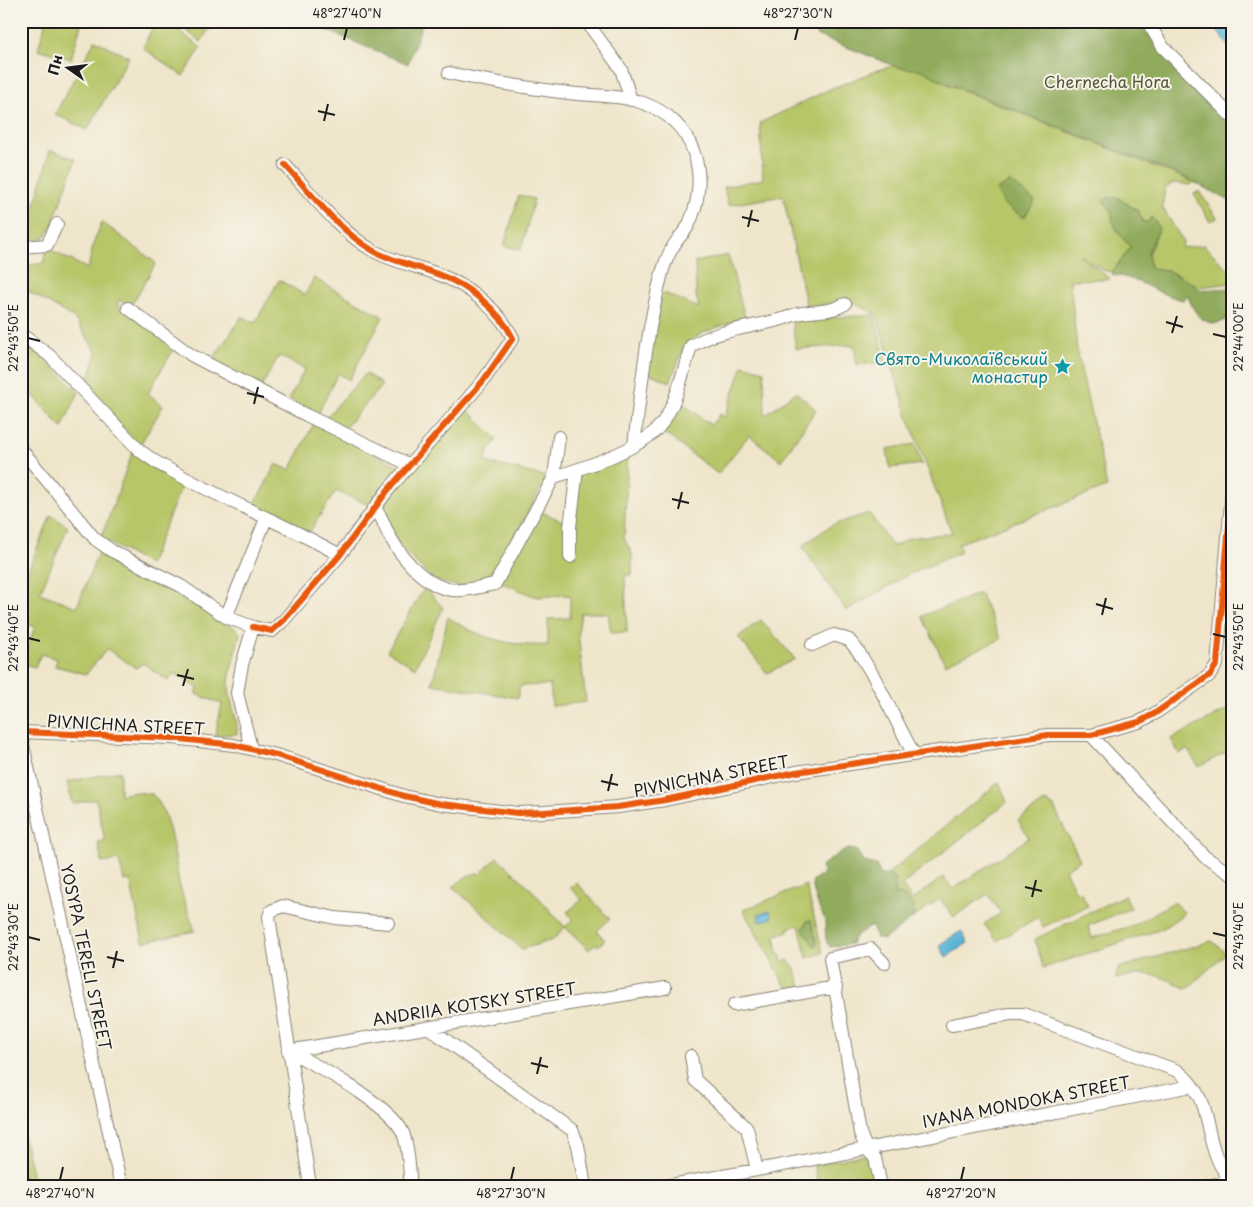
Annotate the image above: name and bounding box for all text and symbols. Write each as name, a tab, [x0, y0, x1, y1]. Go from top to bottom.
text: 48°27'40"N	[312, 4, 382, 22]
text: 48°27'30"N	[763, 4, 833, 22]
north arrow	[42, 42, 92, 92]
text: Пн	[42, 52, 68, 77]
park label: Chernecha Hora	[1044, 69, 1170, 93]
text: 22°44'00"E	[1229, 302, 1247, 372]
text: 22°43'50"E	[4, 304, 22, 372]
place label: Свято-Миколаївський монастир	[875, 346, 1048, 388]
place icon: Свято-Миколаївський монастир	[1052, 357, 1072, 377]
text: 22°43'50"E	[1229, 603, 1247, 671]
text: 22°43'40"E	[4, 604, 22, 672]
street label: PIVNICHNA STREET	[47, 708, 205, 740]
street label: PIVNICHNA STREET	[631, 748, 791, 802]
street label: YOSYPA TERELI STREET	[56, 862, 118, 1052]
text: 22°43'40"E	[1229, 902, 1247, 970]
text: 22°43'30"E	[4, 903, 22, 971]
street label: ANDRIIA KOTSKY STREET	[370, 975, 578, 1031]
street label: IVANA MONDOKA STREET	[920, 1069, 1132, 1133]
text: 48°27'40"N	[25, 1184, 95, 1202]
text: 48°27'30"N	[476, 1184, 546, 1202]
text: 48°27'20"N	[926, 1184, 996, 1202]

